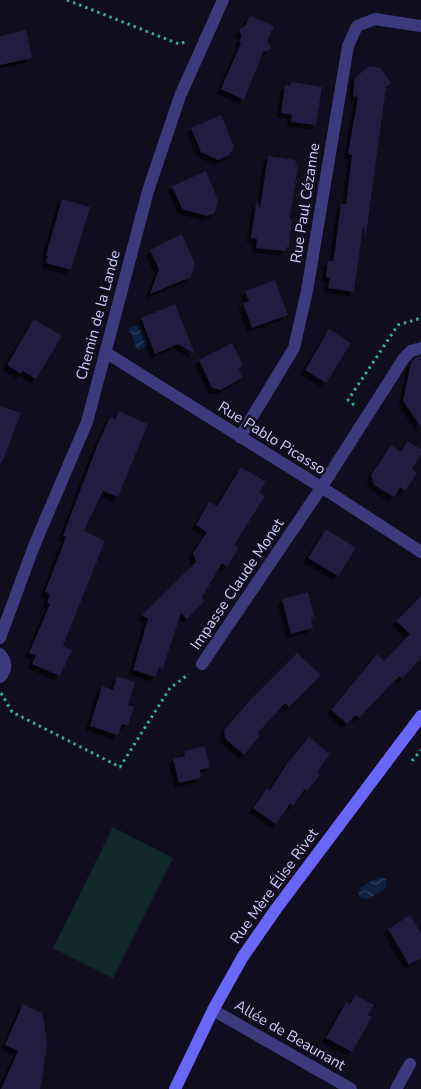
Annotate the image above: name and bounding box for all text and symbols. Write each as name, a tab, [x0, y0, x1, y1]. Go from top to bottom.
street label: Rue Paul Cézanne	[286, 141, 324, 265]
street label: Chemin de la Lande	[71, 248, 125, 382]
street label: Rue Pablo Picasso	[214, 397, 330, 479]
street label: Impasse Claude Monet	[186, 514, 289, 653]
street label: Rue Mère Élise Rivet	[225, 824, 323, 948]
street label: Allée de Beaunant	[231, 995, 350, 1075]

